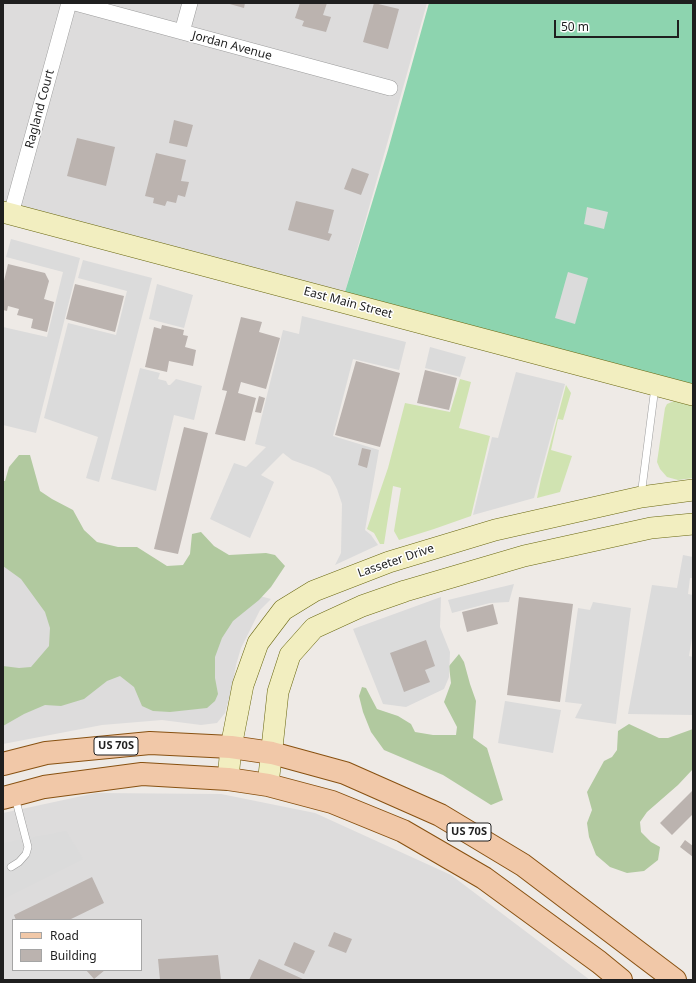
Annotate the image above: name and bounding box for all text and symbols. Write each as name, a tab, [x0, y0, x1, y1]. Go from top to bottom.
scale bar	[556, 12, 681, 38]
text: 50 m	[561, 18, 589, 35]
street label: Jordan Avenue	[191, 28, 273, 64]
street label: Ragland Court	[23, 68, 57, 150]
street label: East Main Street	[302, 284, 394, 322]
street label: Lasseter Drive	[356, 541, 436, 581]
road number: US 70S	[94, 737, 138, 755]
road number: US 70S	[447, 823, 491, 841]
legend	[12, 919, 142, 971]
text: Road	[50, 927, 79, 944]
text: Building	[50, 947, 97, 964]

